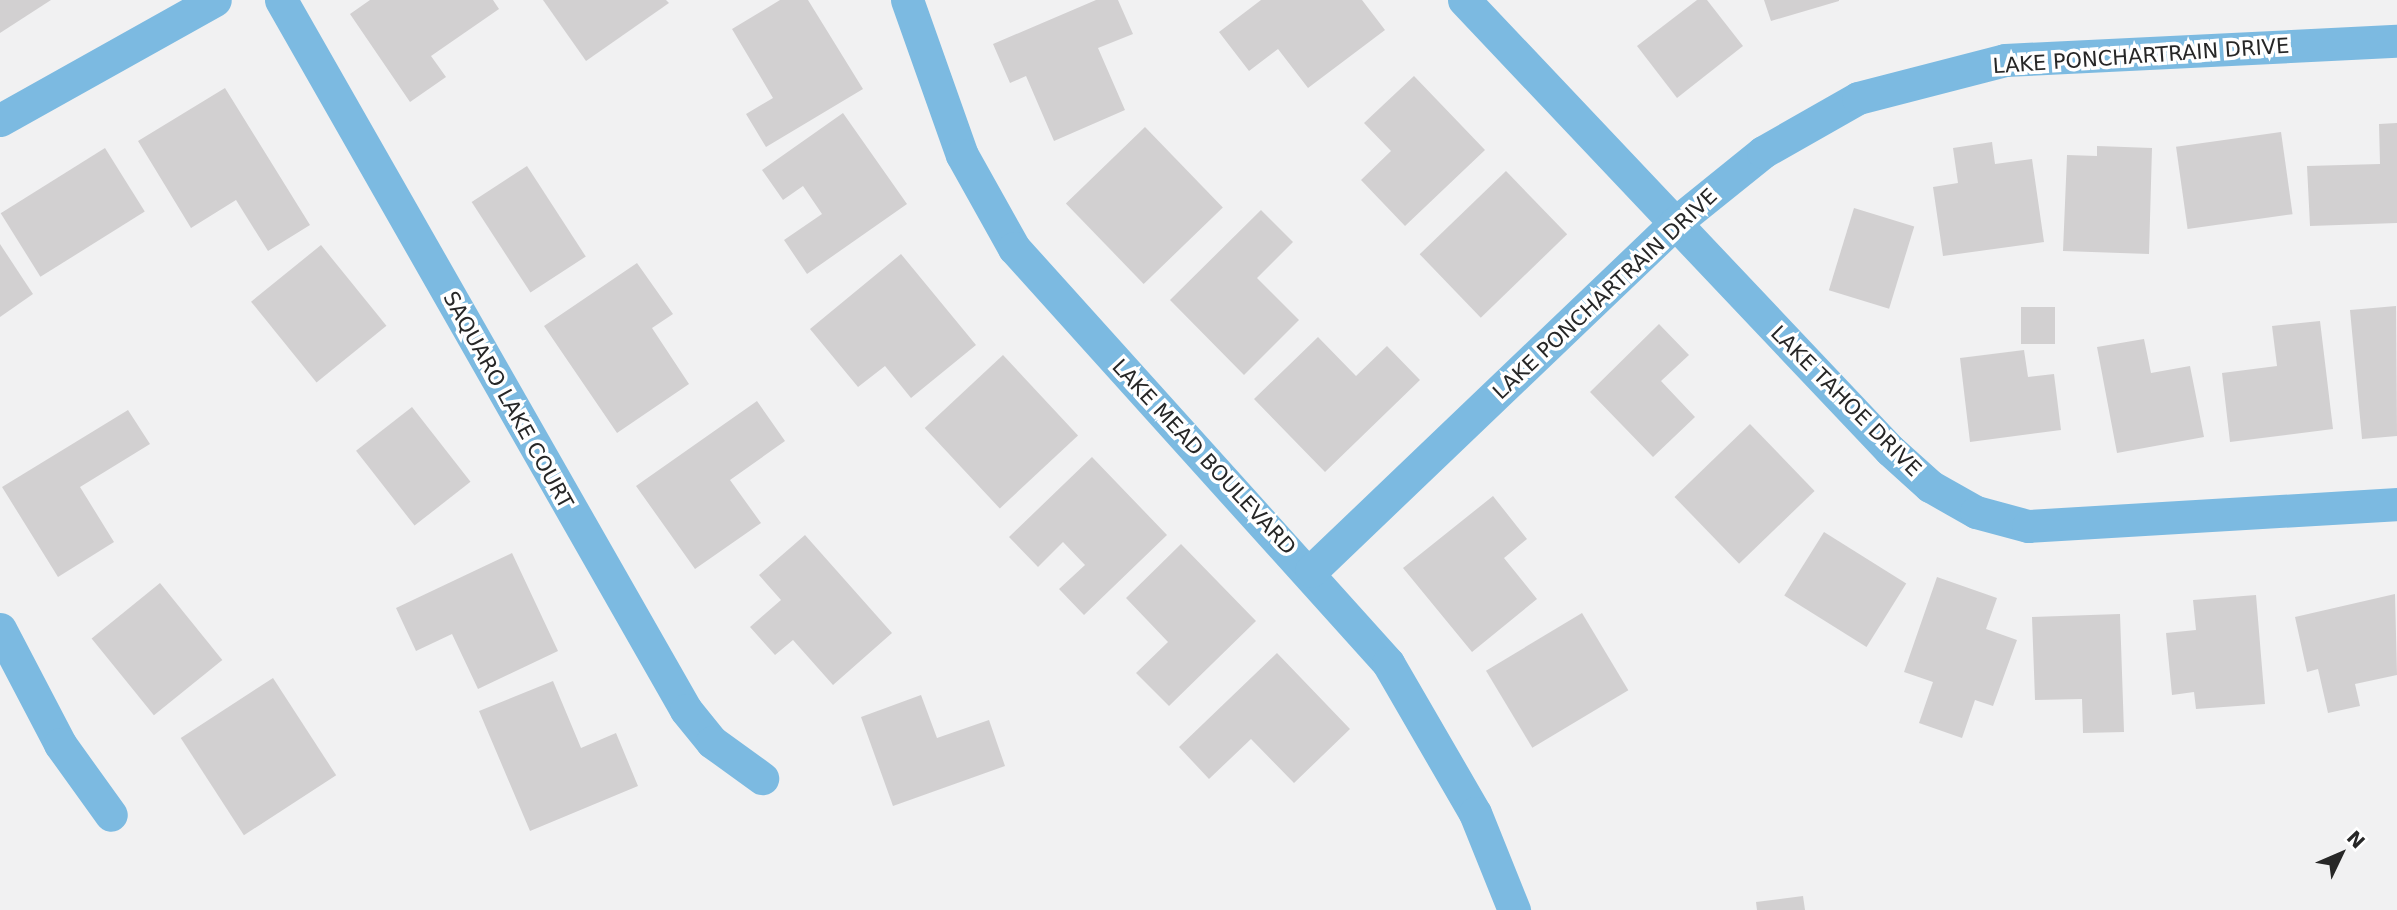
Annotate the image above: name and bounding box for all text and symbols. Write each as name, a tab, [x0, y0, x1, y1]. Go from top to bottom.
street label: LAKE PONCHARTRAIN DRIVE	[1992, 33, 2290, 79]
street label: LAKE PONCHARTRAIN DRIVE	[1488, 183, 1722, 405]
street label: SAQUARO LAKE COURT	[438, 287, 578, 513]
street label: LAKE TAHOE DRIVE	[1765, 320, 1927, 482]
street label: LAKE MEAD BOULEVARD	[1107, 354, 1301, 560]
north arrow	[2306, 819, 2376, 889]
text: N	[2343, 826, 2370, 853]

